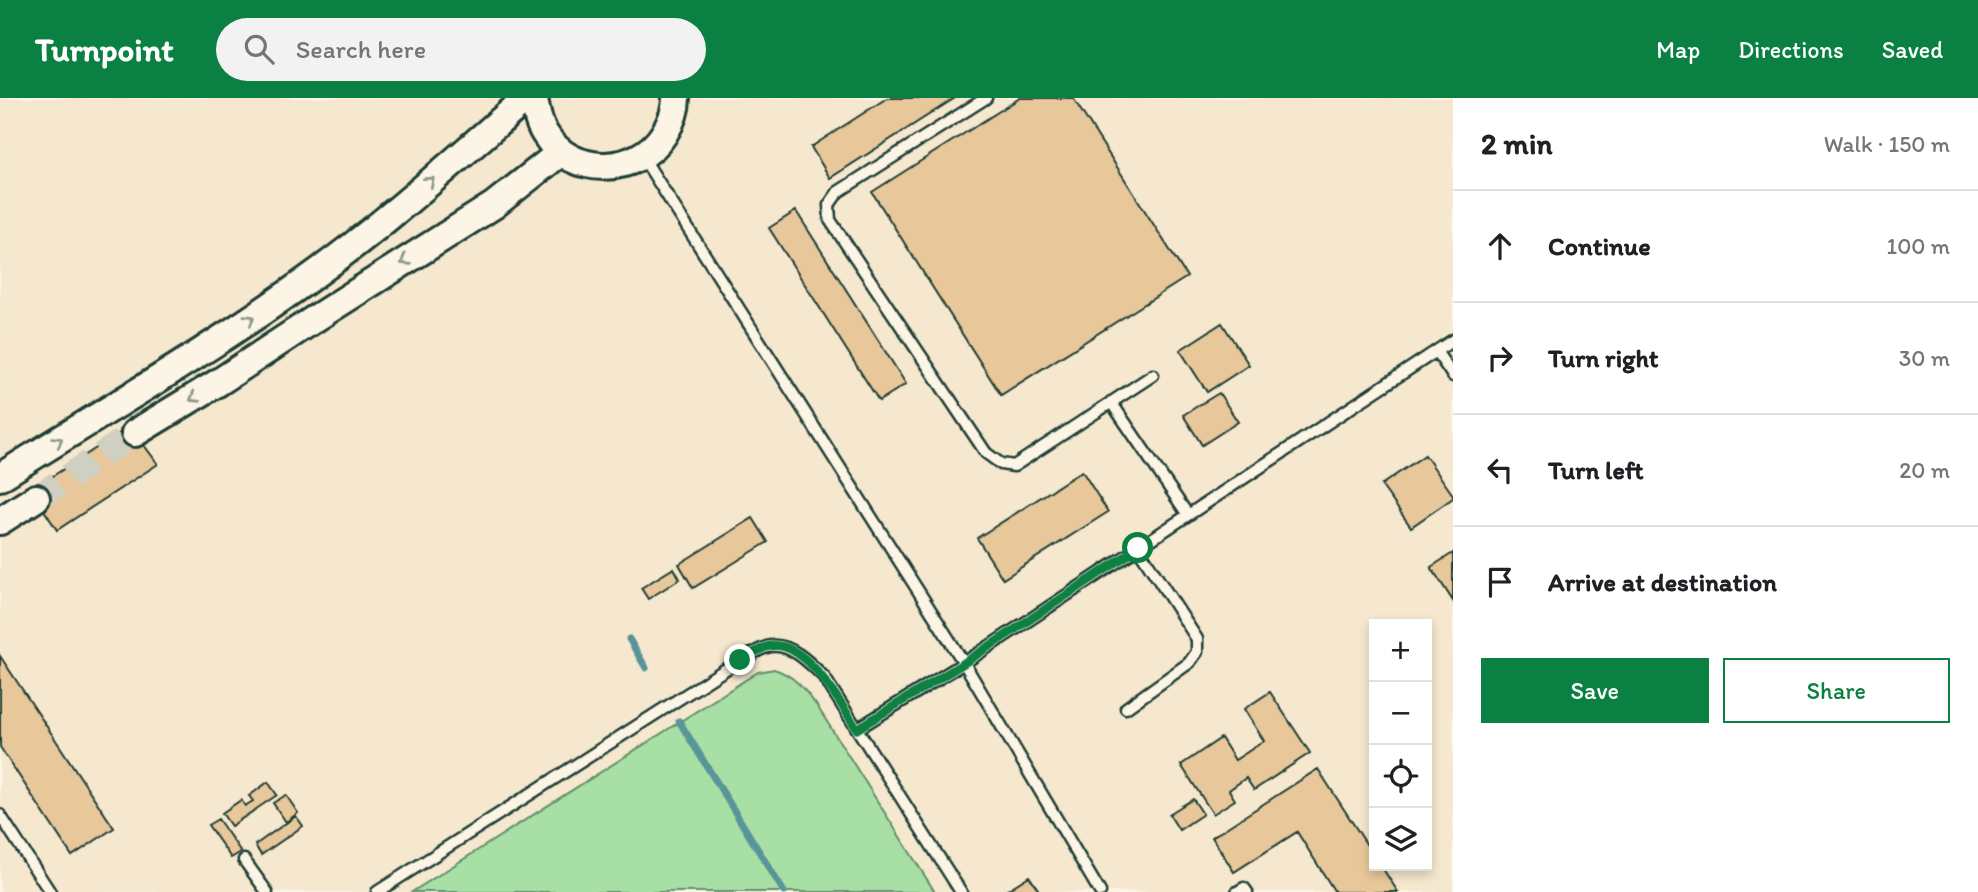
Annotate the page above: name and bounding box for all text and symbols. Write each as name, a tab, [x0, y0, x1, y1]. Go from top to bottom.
search box	[216, 18, 706, 81]
text: Turnpoint	[35, 30, 174, 69]
icon: search	[240, 30, 278, 68]
text: Search here	[296, 33, 426, 65]
text: Map	[1656, 35, 1700, 64]
text: Directions	[1738, 35, 1844, 64]
text: Saved	[1882, 35, 1943, 64]
text: 2 min	[1481, 125, 1552, 162]
text: Walk · 150 m	[1824, 130, 1950, 158]
one-way arrow	[422, 177, 435, 189]
icon: ahead	[1481, 227, 1519, 265]
text: Continue	[1548, 230, 1651, 262]
text: 100 m	[1886, 232, 1950, 260]
one-way arrow	[400, 253, 413, 266]
one-way arrow	[242, 315, 255, 328]
icon: right	[1481, 339, 1519, 377]
text: Turn right	[1548, 342, 1659, 374]
text: 30 m	[1899, 344, 1950, 372]
one-way arrow	[188, 390, 201, 403]
one-way arrow	[50, 436, 63, 449]
icon: left	[1481, 451, 1519, 489]
text: Turn left	[1548, 454, 1644, 486]
text: 20 m	[1899, 456, 1950, 484]
route start	[1122, 532, 1153, 563]
icon: arrive	[1481, 563, 1519, 601]
text: Arrive at destination	[1548, 566, 1777, 598]
map controls	[1369, 619, 1432, 871]
button: +	[1369, 619, 1432, 682]
route end	[724, 644, 755, 675]
button: Save	[1481, 658, 1709, 723]
button: Share	[1723, 658, 1950, 723]
button: −	[1369, 682, 1432, 745]
button: locate	[1369, 745, 1432, 808]
button: layers	[1369, 808, 1432, 871]

